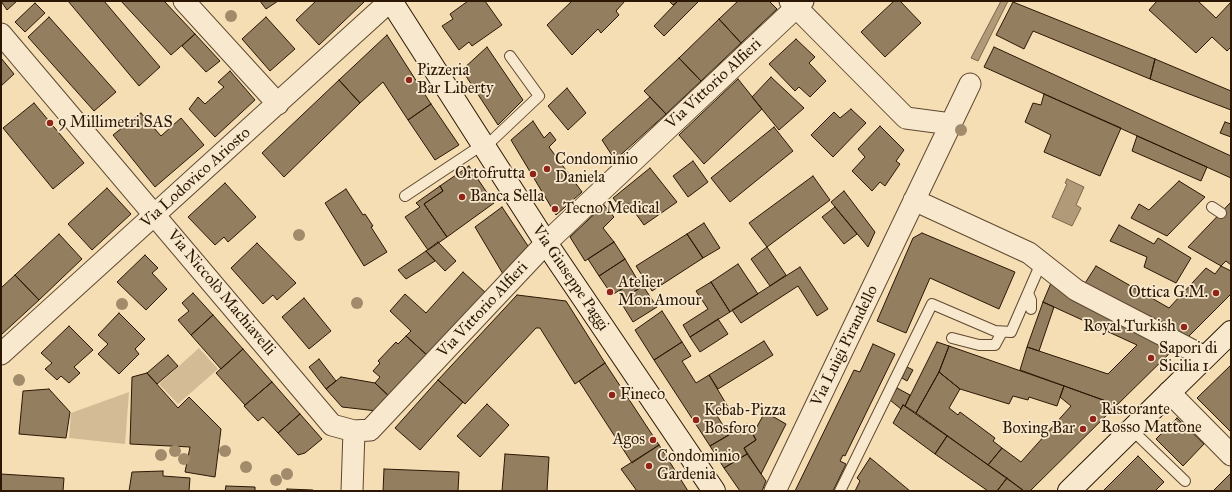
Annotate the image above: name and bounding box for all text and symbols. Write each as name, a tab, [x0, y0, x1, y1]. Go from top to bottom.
street label: Via Vittorio Alfieri	[662, 35, 766, 133]
place label: Pizzeria Bar Liberty	[417, 61, 494, 99]
marker: Pizzeria Bar Liberty	[404, 75, 414, 85]
place label: 9 Millimetri SAS	[58, 113, 173, 133]
marker: 9 Millimetri SAS	[45, 118, 55, 128]
street label: Via Lodovico Ariosto	[137, 124, 255, 232]
place label: Condominio Daniela	[555, 150, 638, 188]
place label: Ortofrutta	[455, 164, 525, 184]
marker: Condominio Daniela	[542, 164, 552, 174]
marker: Ortofrutta	[528, 169, 538, 179]
place label: Banca Sella	[470, 187, 544, 207]
marker: Banca Sella	[457, 192, 467, 202]
place label: Tecno Medical	[563, 199, 660, 219]
marker: Tecno Medical	[550, 204, 560, 214]
street label: Via Giuseppe Paggi	[527, 221, 613, 335]
street label: Via Niccolò Machiavelli	[163, 226, 279, 360]
street label: Via Vittorio Alfieri	[434, 258, 532, 362]
place label: Atelier Mon Amour	[618, 273, 701, 311]
street label: Via Luigi Pirandello	[807, 282, 883, 410]
place label: Ottica G.M.	[1128, 283, 1208, 303]
marker: Atelier Mon Amour	[605, 287, 615, 297]
marker: Ottica G.M.	[1211, 288, 1221, 298]
place label: Royal Turkish	[1083, 317, 1176, 337]
marker: Royal Turkish	[1179, 322, 1189, 332]
place label: Sapori di Sicilia 1	[1159, 339, 1217, 377]
marker: Sapori di Sicilia 1	[1146, 353, 1156, 363]
place label: Fineco	[620, 385, 665, 405]
marker: Fineco	[607, 390, 617, 400]
place label: Ristorante Rosso Mattone	[1101, 400, 1202, 438]
place label: Kebab-Pizza Bosforo	[704, 401, 786, 439]
marker: Ristorante Rosso Mattone	[1088, 414, 1098, 424]
marker: Kebab-Pizza Bosforo	[691, 415, 701, 425]
place label: Boxing Bar	[1002, 419, 1075, 439]
marker: Boxing Bar	[1078, 424, 1088, 434]
place label: Agos	[613, 430, 645, 450]
marker: Agos	[648, 435, 658, 445]
place label: Condominio Gardenia	[657, 447, 740, 485]
marker: Condominio Gardenia	[644, 461, 654, 471]

